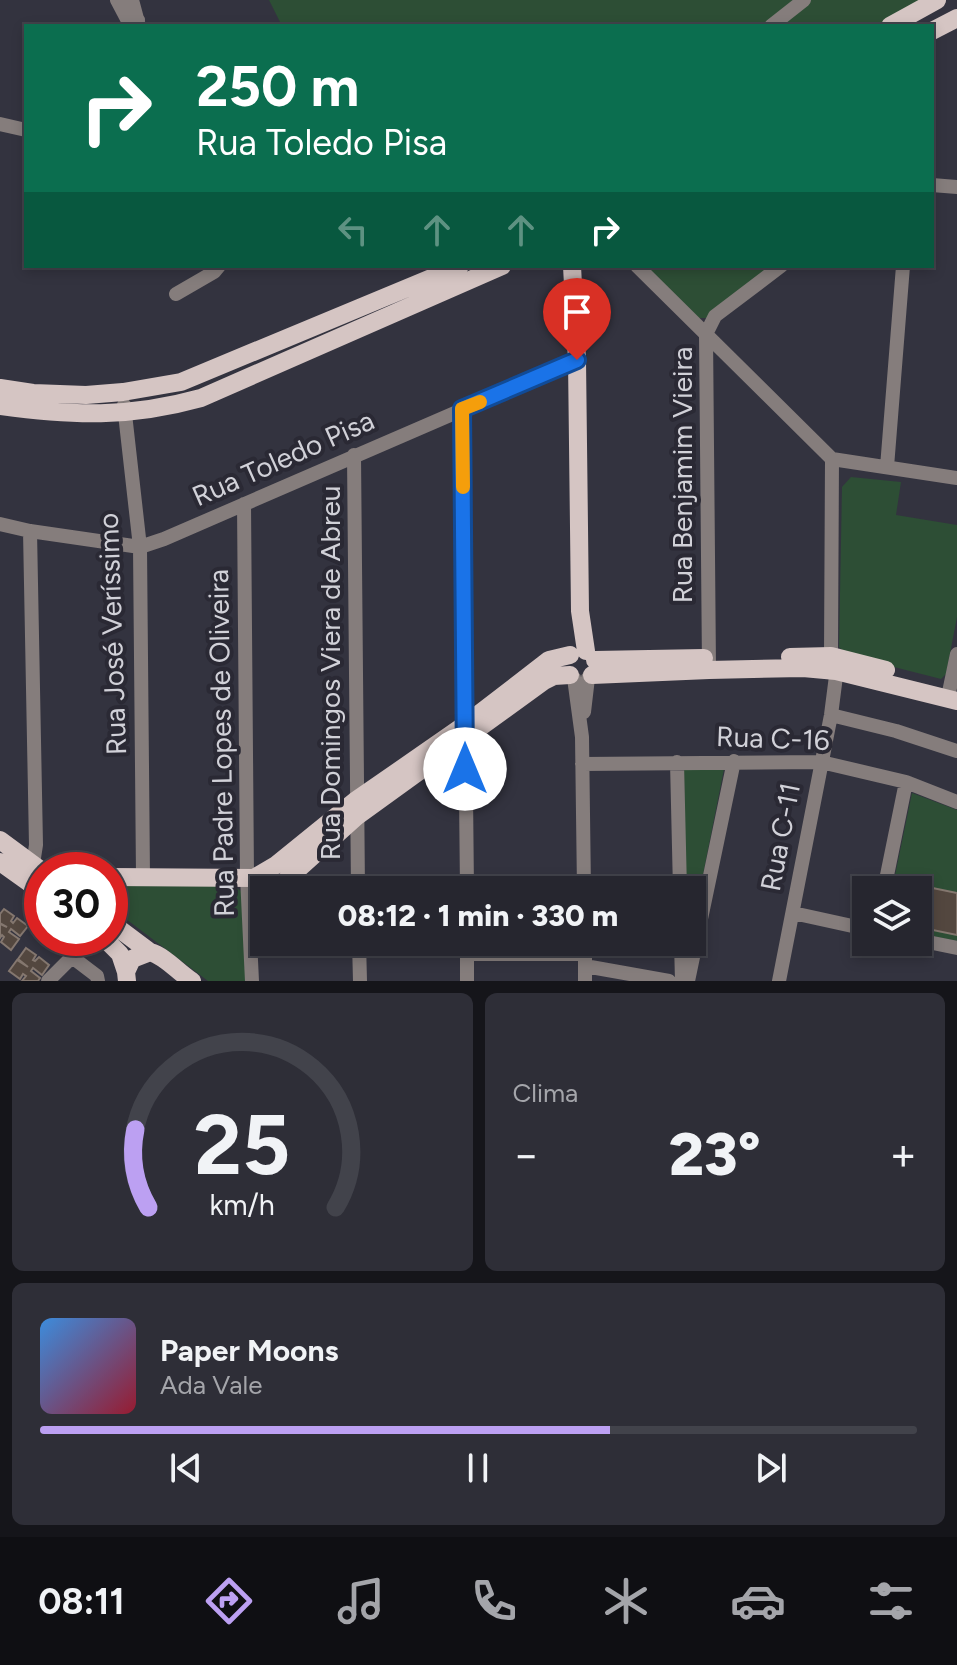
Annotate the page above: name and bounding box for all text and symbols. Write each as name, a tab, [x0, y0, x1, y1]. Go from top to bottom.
text: 250 m	[196, 53, 359, 120]
icon: right	[64, 56, 168, 160]
text: Rua Toledo Pisa	[196, 121, 447, 164]
icon: left	[331, 208, 375, 252]
icon: ahead	[415, 208, 459, 252]
icon: ahead	[499, 208, 543, 252]
icon: right	[583, 208, 627, 252]
pin	[543, 278, 611, 360]
icon: arrive	[555, 290, 599, 334]
street label: Rua Benjamim Vieira	[665, 347, 699, 603]
street label: Rua Toledo Pisa	[187, 403, 379, 513]
street label: Rua Domingos Viera de Abreu	[313, 486, 347, 860]
street label: Rua José Veríssimo	[91, 512, 133, 756]
street label: Rua Padre Lopes de Oliveira	[201, 569, 241, 917]
street label: Rua C-16	[716, 719, 831, 757]
position arrow	[423, 727, 507, 811]
street label: Rua C-11	[753, 780, 807, 894]
speed limit sign: 30	[24, 852, 128, 956]
map controls	[852, 876, 932, 956]
button: layers	[852, 876, 932, 956]
text: 08:12 · 1 min · 330 m	[338, 897, 618, 934]
text: Clima	[513, 1077, 578, 1109]
text: 25	[194, 1095, 291, 1195]
text: 23°	[669, 1118, 761, 1190]
text: −	[513, 1128, 540, 1181]
text: +	[890, 1128, 917, 1181]
text: km/h	[210, 1188, 275, 1222]
text: Paper Moons	[160, 1332, 339, 1369]
text: Ada Vale	[160, 1369, 263, 1401]
icon: previous	[164, 1446, 208, 1490]
icon: pause	[456, 1446, 500, 1490]
icon: next	[749, 1446, 793, 1490]
icon: directions	[201, 1573, 257, 1629]
icon: music	[333, 1573, 389, 1629]
icon: phone	[466, 1573, 522, 1629]
icon: climate	[598, 1573, 654, 1629]
icon: car	[730, 1573, 786, 1629]
icon: filters	[863, 1573, 919, 1629]
text: 08:11	[38, 1580, 125, 1623]

